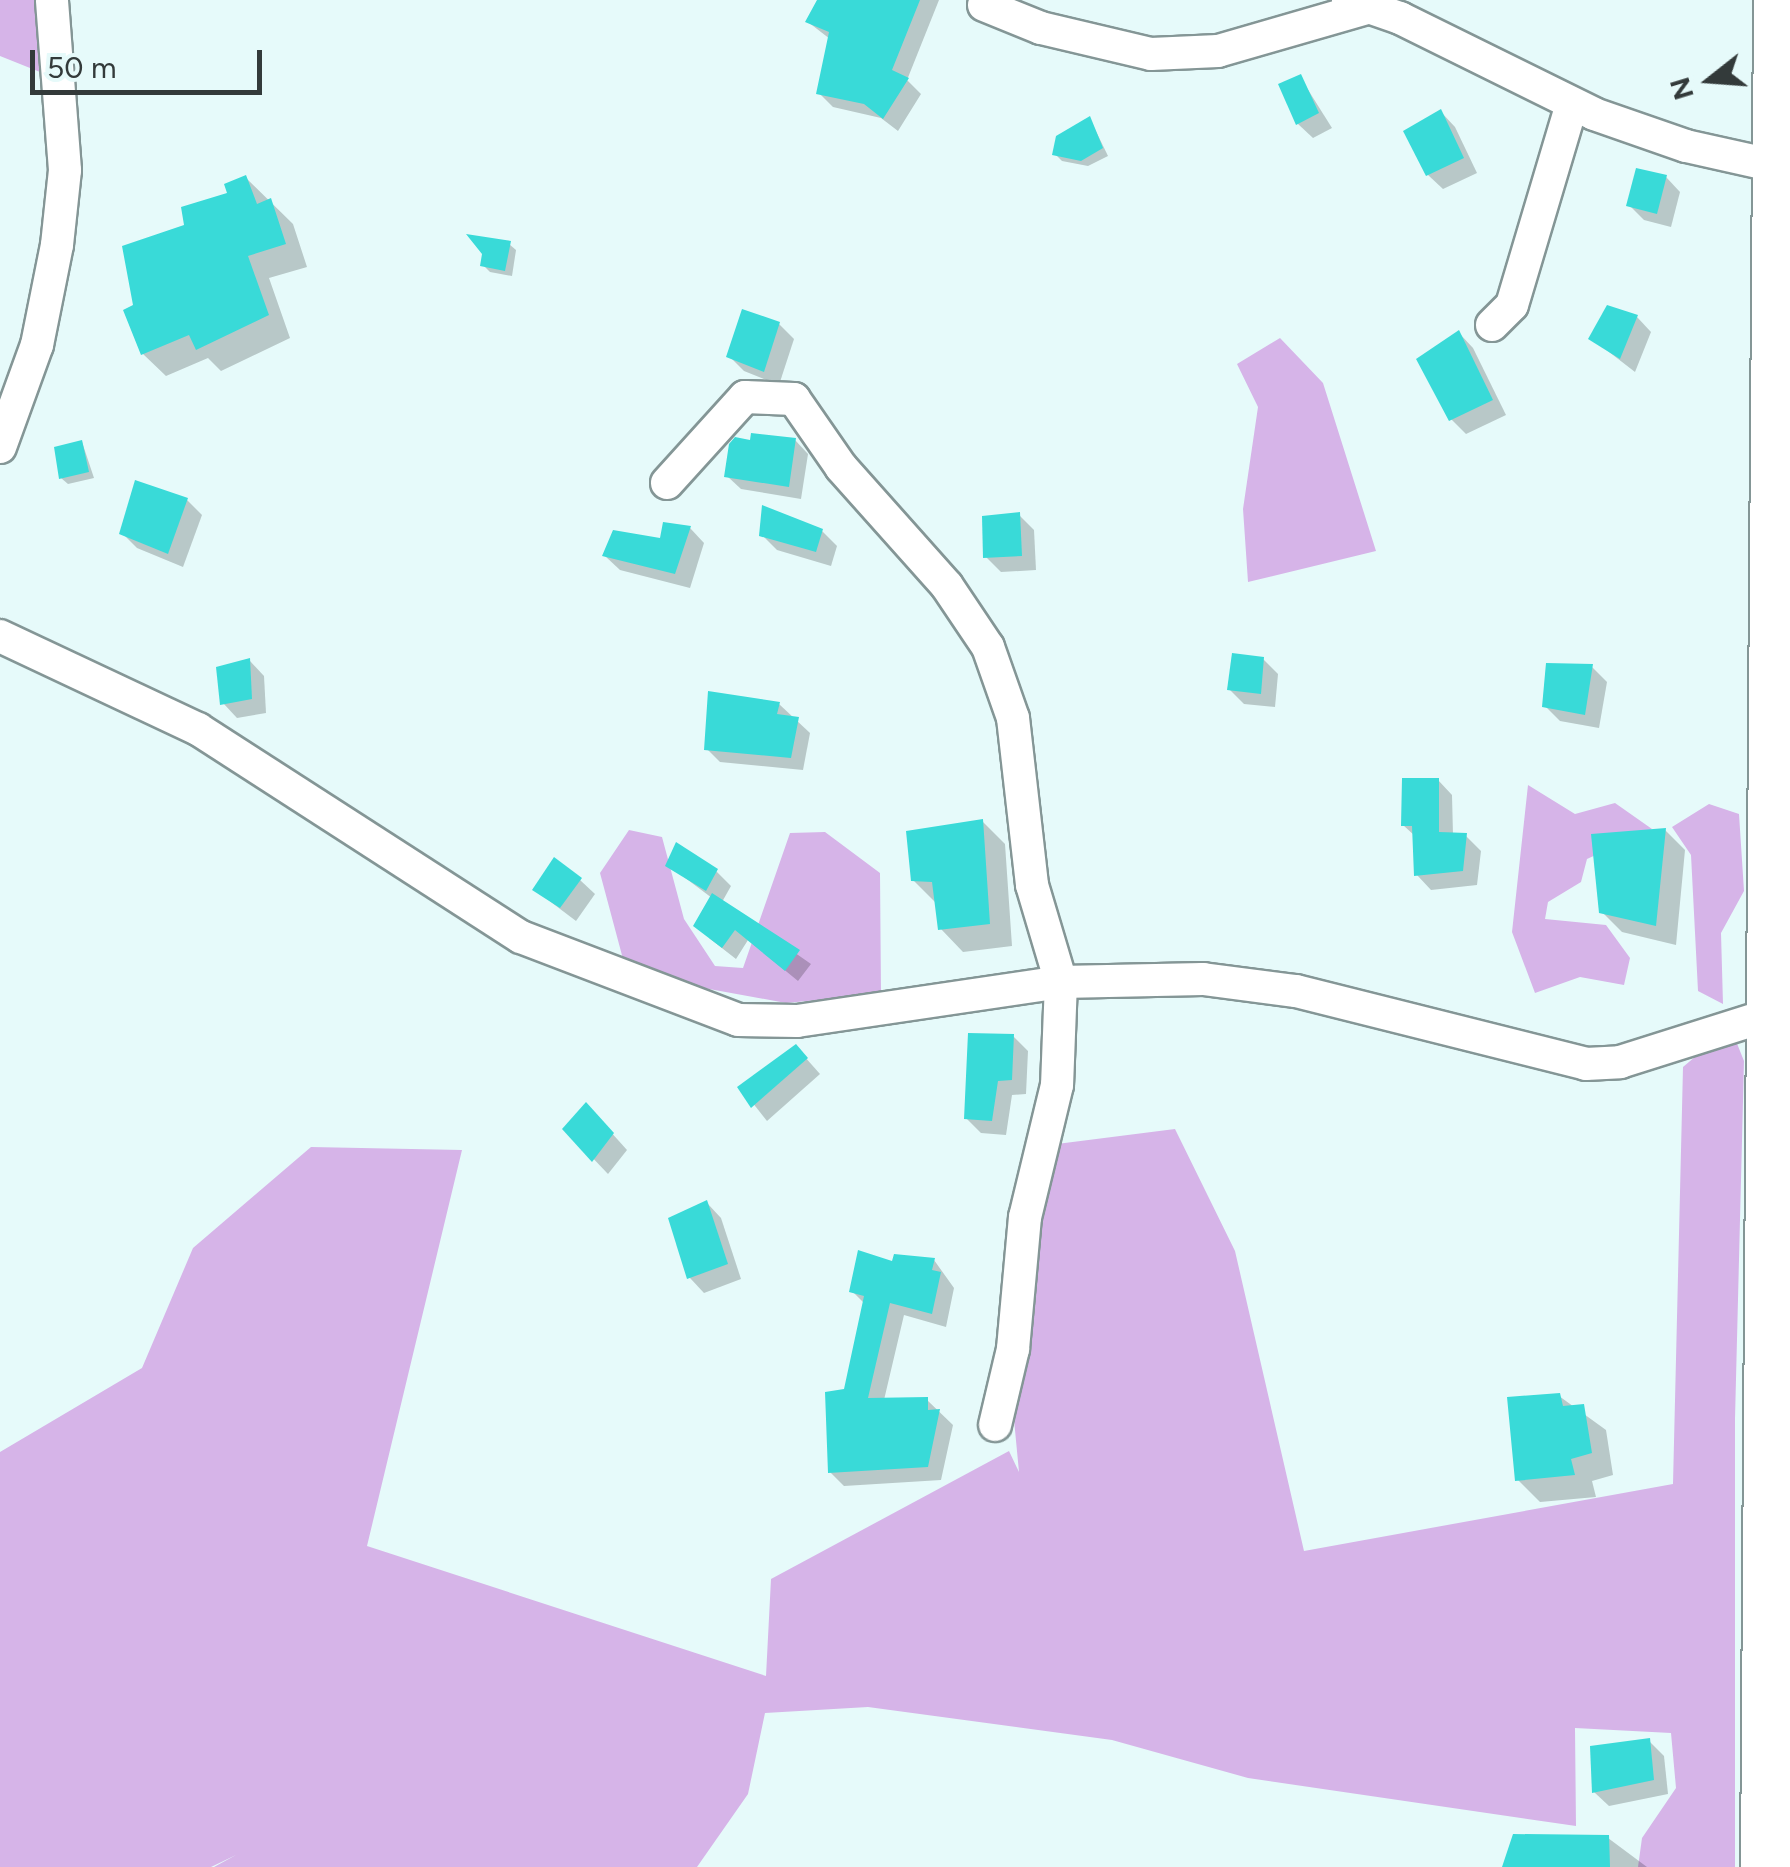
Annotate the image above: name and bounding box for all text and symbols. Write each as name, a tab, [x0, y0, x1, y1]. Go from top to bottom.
scale bar	[35, 30, 268, 92]
north arrow	[1660, 30, 1760, 130]
text: 50 m	[47, 49, 116, 86]
text: N	[1662, 73, 1701, 104]

